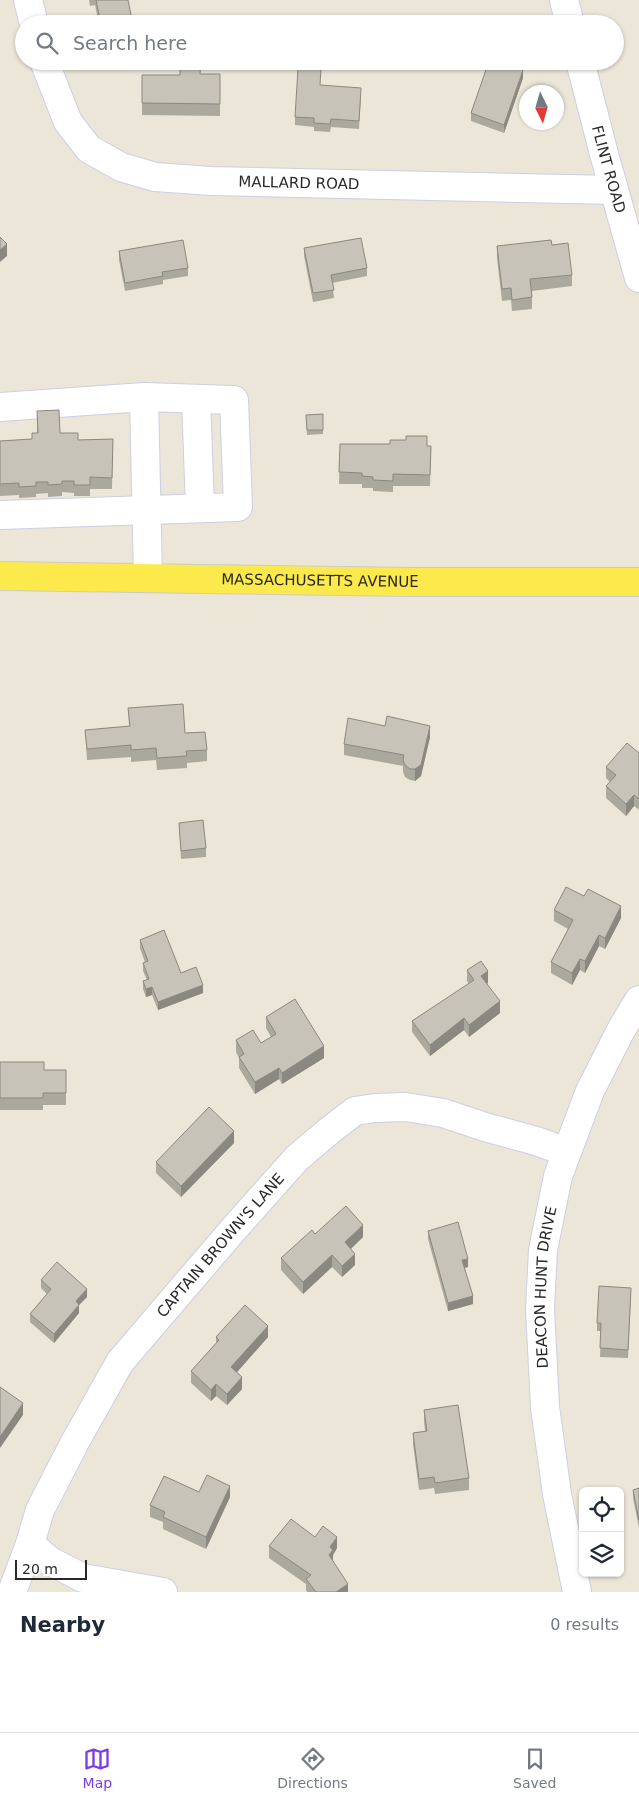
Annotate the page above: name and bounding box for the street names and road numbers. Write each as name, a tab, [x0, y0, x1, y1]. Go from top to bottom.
street label: FLINT ROAD	[588, 123, 629, 215]
street label: MALLARD ROAD	[238, 173, 360, 193]
street label: MASSACHUSETTS AVENUE	[221, 570, 419, 591]
street label: CAPTAIN BROWN'S LANE	[153, 1170, 288, 1321]
street label: DEACON HUNT DRIVE	[531, 1205, 561, 1369]

